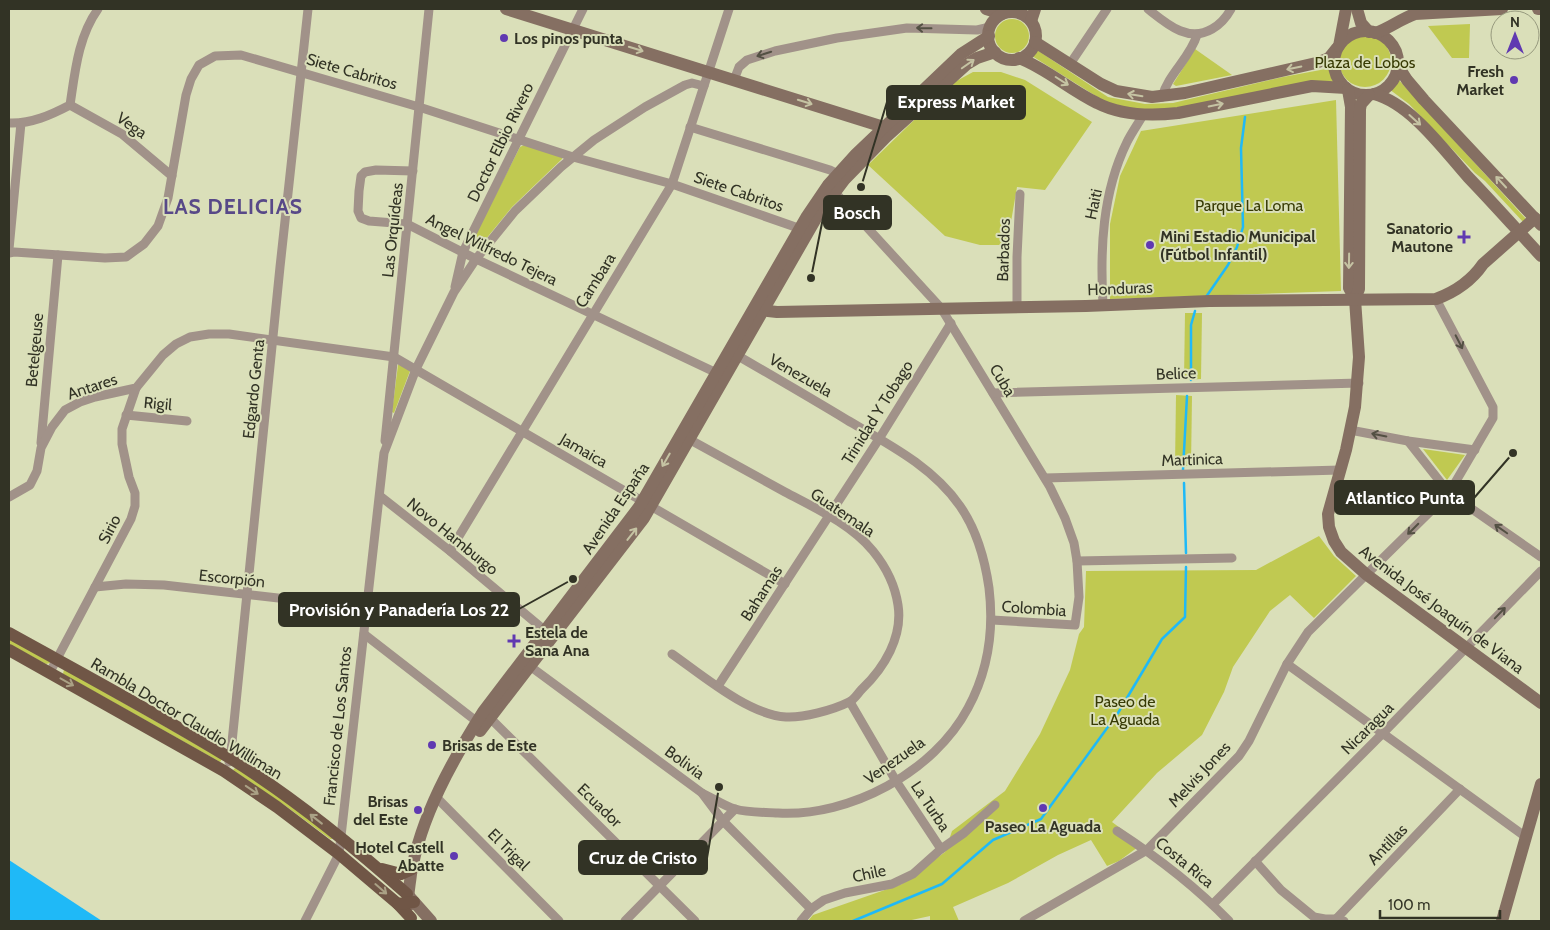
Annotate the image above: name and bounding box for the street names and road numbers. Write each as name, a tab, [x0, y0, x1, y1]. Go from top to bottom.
street label: Siete Cabritos	[304, 49, 400, 94]
street label: Doctor Elbio Rivero	[463, 79, 538, 205]
street label: Vega	[113, 108, 151, 143]
street label: Siete Cabritos	[692, 167, 787, 216]
street label: Las Orquídeas	[378, 181, 407, 278]
street label: Haiti	[1081, 187, 1106, 221]
street label: Angel Wilfredo Tejera	[423, 209, 561, 290]
street label: Barbados	[993, 218, 1014, 282]
street label: Cambara	[571, 249, 620, 311]
street label: Honduras	[1087, 278, 1153, 299]
street label: Betelgeuse	[22, 312, 47, 388]
street label: Edgardo Genta	[239, 338, 268, 440]
street label: Venezuela	[766, 350, 836, 401]
street label: Trinidad Y Tobago	[838, 357, 917, 468]
street label: Cuba	[986, 361, 1020, 400]
street label: Belice	[1156, 363, 1196, 384]
street label: Antares	[65, 369, 120, 403]
street label: Rigil	[143, 393, 173, 414]
street label: Jamaica	[556, 429, 611, 472]
street label: Martinica	[1161, 449, 1223, 470]
street label: Avenida España	[578, 459, 653, 558]
street label: Guatemala	[807, 484, 879, 541]
street label: Novo Hamburgo	[403, 494, 502, 579]
street label: Sirio	[94, 511, 125, 547]
street label: Avenida José Joaquín de Viana	[1356, 541, 1528, 678]
street label: Bahamas	[737, 562, 786, 624]
street label: Escorpión	[198, 566, 266, 591]
street label: Colombia	[1001, 597, 1067, 620]
street label: Francisco de Los Santos	[320, 645, 355, 807]
street label: Rambla Doctor Claudio Williman	[88, 654, 286, 783]
street label: Nicaragua	[1337, 698, 1398, 758]
street label: Venezuela	[860, 732, 929, 788]
street label: Melvis Jones	[1164, 737, 1235, 811]
street label: Bolivia	[661, 742, 709, 783]
street label: La Turba	[907, 778, 954, 835]
street label: Ecuador	[573, 780, 627, 832]
street label: Antillas	[1363, 820, 1412, 869]
street label: El Trigal	[484, 825, 534, 874]
street label: Costa Rica	[1152, 833, 1218, 892]
street label: Chile	[851, 861, 888, 886]

